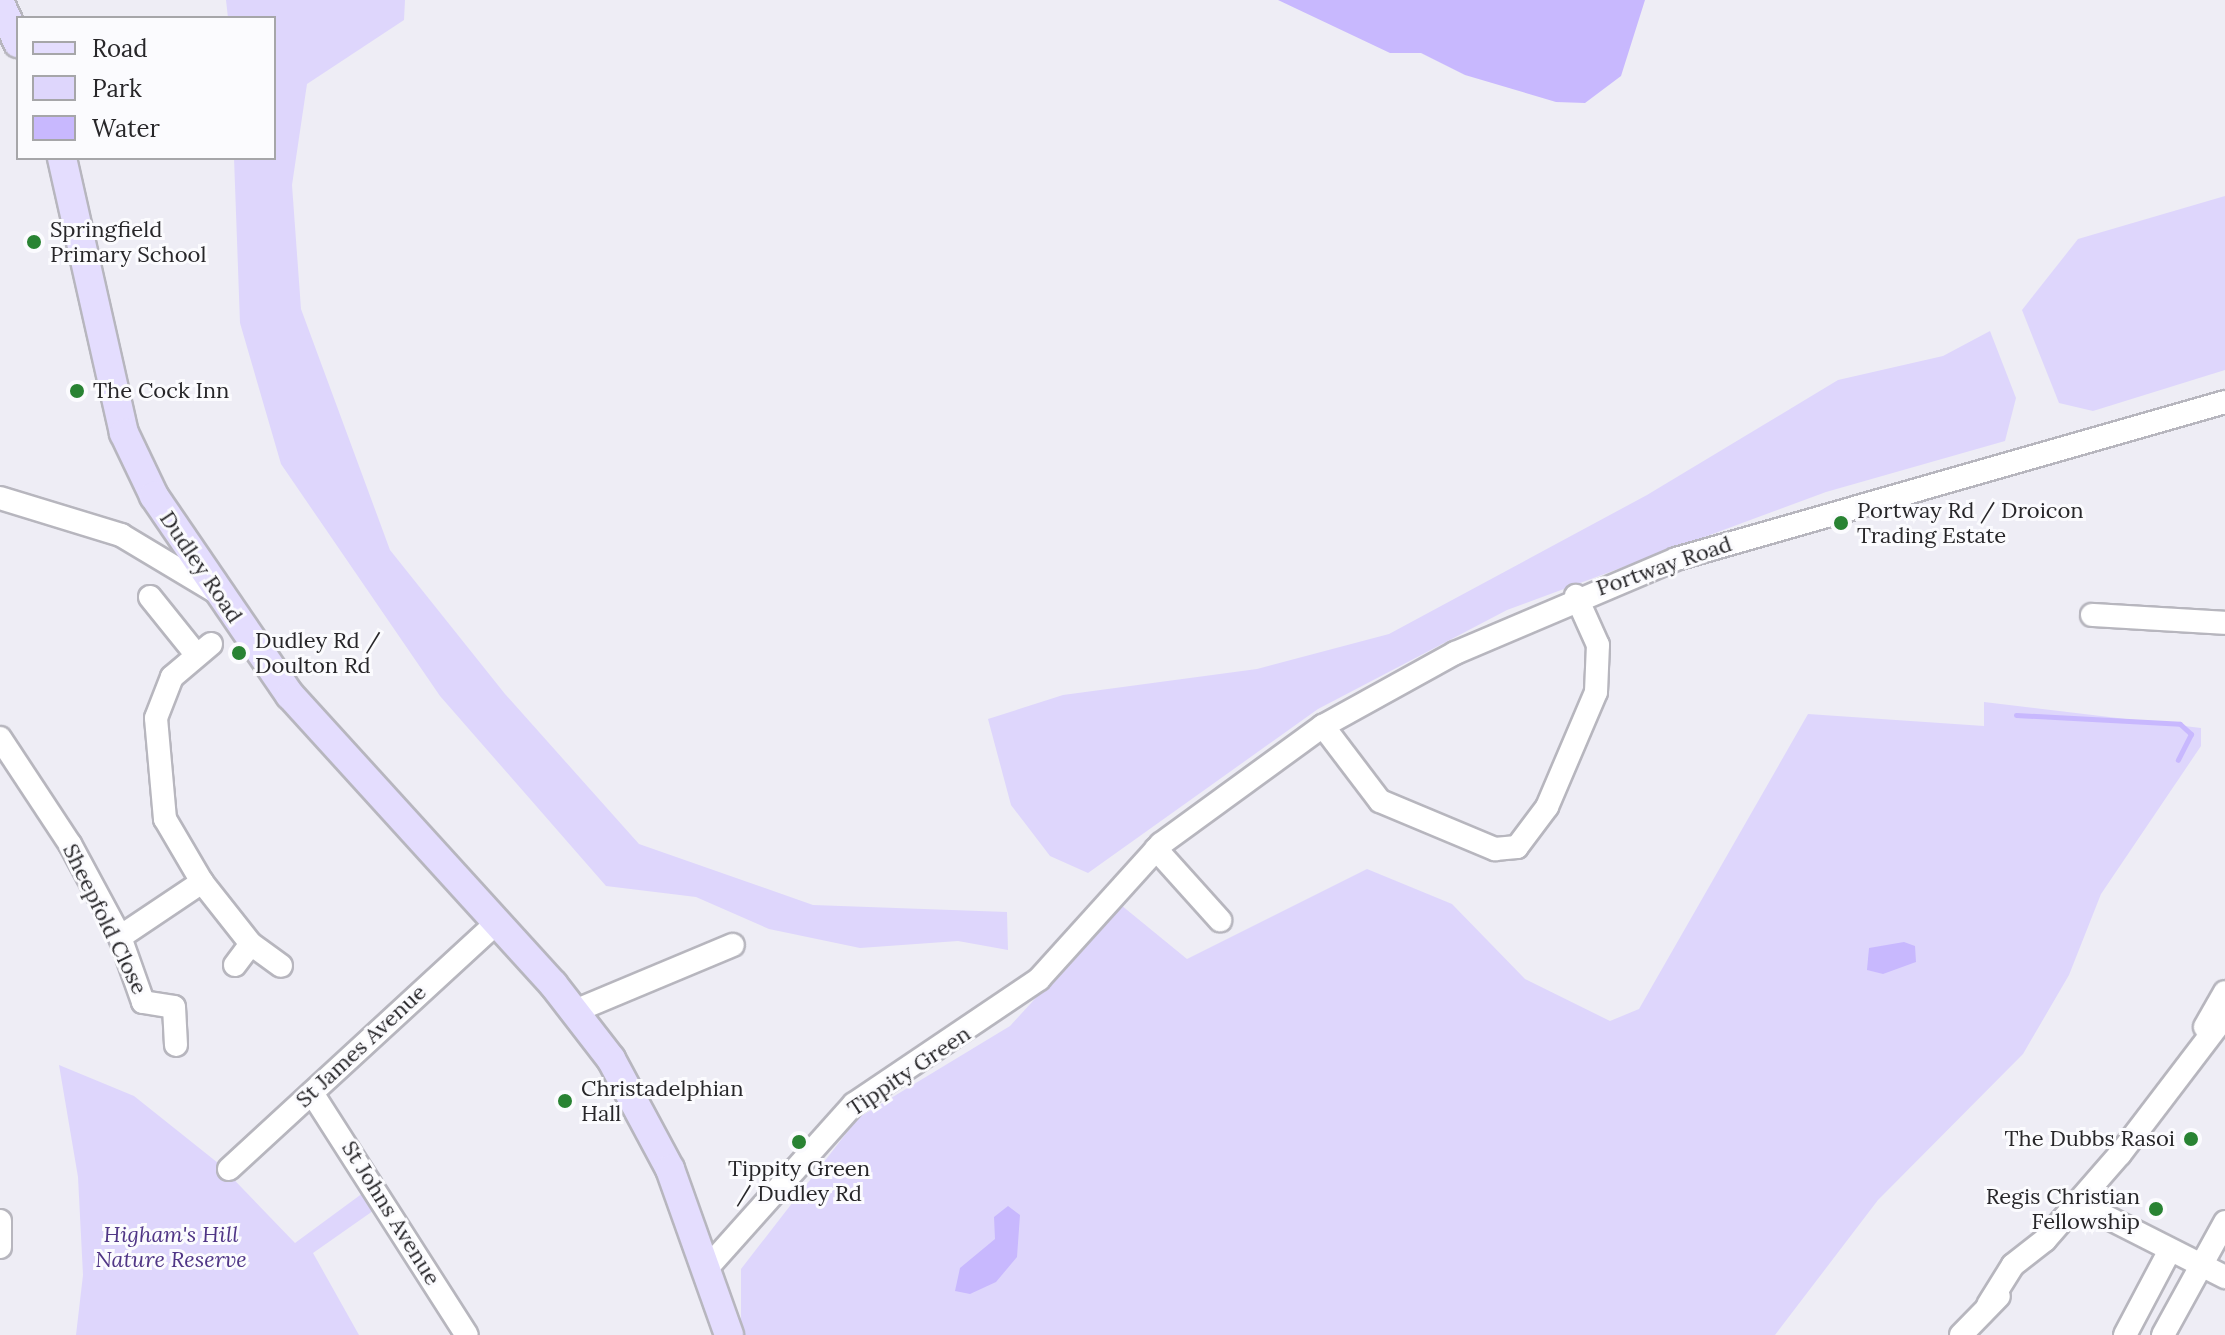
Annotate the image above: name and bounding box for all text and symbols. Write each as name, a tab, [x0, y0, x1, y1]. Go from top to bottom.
legend	[16, 16, 276, 160]
text: Road	[92, 33, 148, 64]
text: Park	[92, 73, 142, 104]
text: Water	[92, 113, 160, 144]
place label: Springfield Primary School	[50, 216, 206, 268]
marker: Springfield Primary School	[25, 233, 43, 251]
place label: The Cock Inn	[93, 378, 229, 404]
marker: The Cock Inn	[68, 382, 86, 400]
place label: Portway Rd / Droicon Trading Estate	[1857, 497, 2084, 548]
street label: Dudley Road	[154, 506, 248, 628]
marker: Portway Rd / Droicon Trading Estate	[1832, 514, 1850, 532]
street label: Portway Road	[1593, 530, 1735, 602]
place label: Dudley Rd / Doulton Rd	[255, 627, 381, 678]
marker: Dudley Rd / Doulton Rd	[230, 644, 248, 662]
street label: Sheepfold Close	[57, 840, 153, 998]
street label: St James Avenue	[291, 979, 431, 1113]
street label: Tippity Green	[843, 1020, 975, 1122]
place label: Christadelphian Hall	[581, 1075, 744, 1126]
marker: Christadelphian Hall	[556, 1092, 574, 1110]
place label: The Dubbs Rasoi	[2005, 1126, 2175, 1152]
marker: The Dubbs Rasoi	[2182, 1130, 2200, 1148]
marker: Tippity Green / Dudley Rd	[790, 1133, 808, 1151]
street label: St Johns Avenue	[336, 1136, 446, 1290]
place label: Tippity Green / Dudley Rd	[728, 1155, 870, 1206]
place label: Regis Christian Fellowship	[1986, 1183, 2140, 1234]
marker: Regis Christian Fellowship	[2147, 1200, 2165, 1218]
park label: Higham's Hill Nature Reserve	[95, 1221, 247, 1272]

